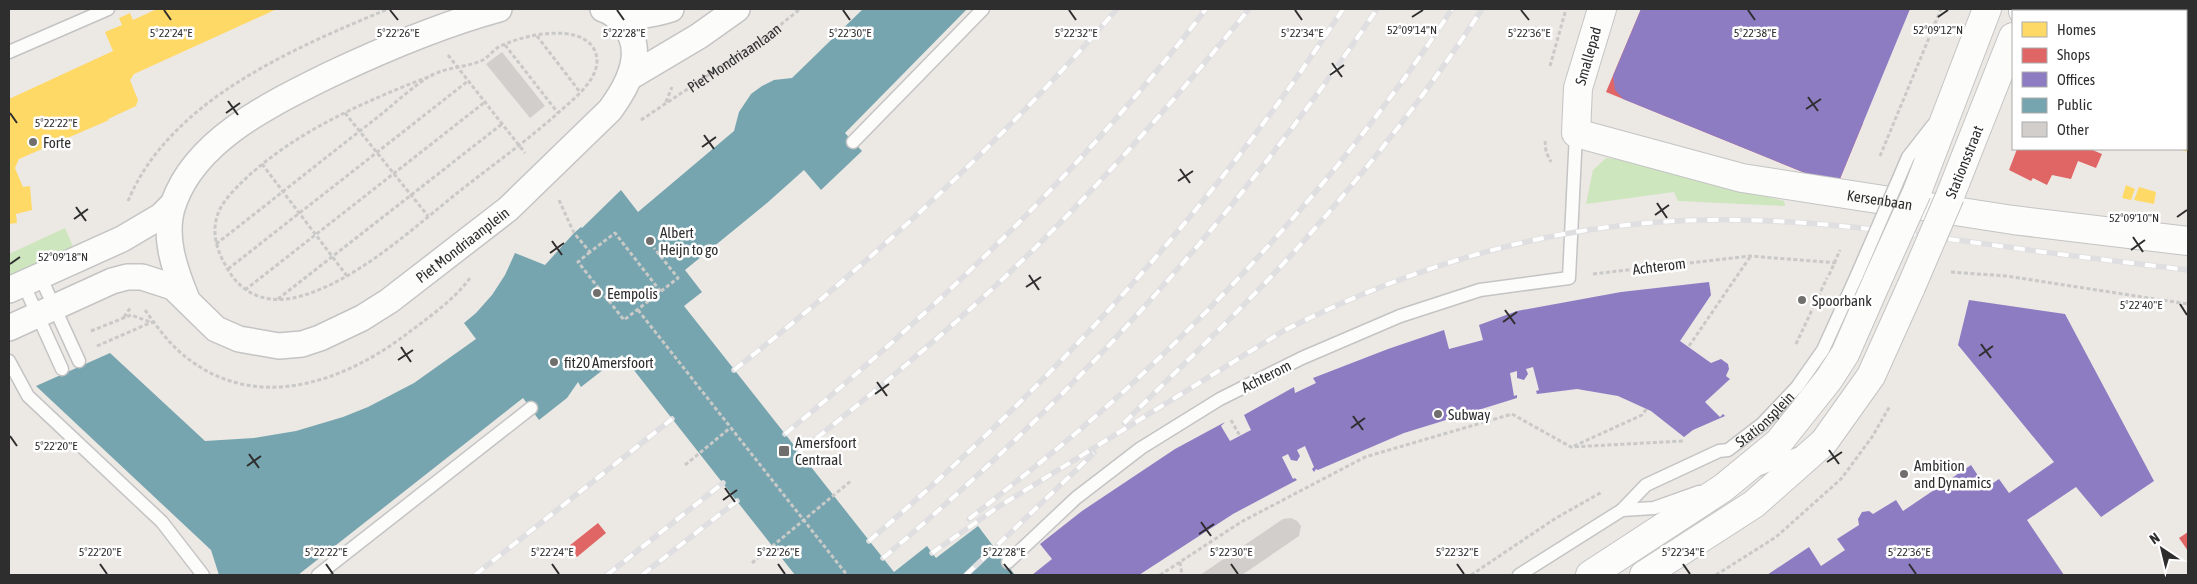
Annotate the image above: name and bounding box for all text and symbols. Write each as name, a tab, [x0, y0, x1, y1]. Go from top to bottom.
legend	[2012, 10, 2187, 150]
street label: Piet Mondriaanlaan	[684, 19, 784, 95]
text: Homes	[2057, 21, 2096, 38]
text: 52°09'14"N	[1387, 23, 1437, 37]
text: 52°09'12"N	[1913, 23, 1963, 37]
street label: Smallepad	[1572, 25, 1604, 87]
text: 5°22'24"E	[150, 26, 192, 40]
text: 5°22'26"E	[377, 26, 419, 40]
text: 5°22'28"E	[603, 26, 645, 40]
text: 5°22'30"E	[829, 26, 871, 40]
text: 5°22'32"E	[1055, 26, 1097, 40]
text: 5°22'34"E	[1281, 26, 1323, 40]
text: 5°22'36"E	[1508, 26, 1550, 40]
text: 5°22'38"E	[1734, 26, 1776, 40]
text: Shops	[2057, 46, 2090, 63]
text: Offices	[2057, 71, 2095, 88]
text: Public	[2057, 96, 2092, 113]
text: 5°22'22"E	[35, 116, 77, 130]
text: Other	[2057, 121, 2089, 138]
street label: Stationsstraat	[1942, 123, 1986, 201]
place label: Forte	[43, 134, 71, 151]
marker: Forte	[27, 136, 39, 148]
street label: Kersenbaan	[1846, 186, 1914, 213]
street label: Piet Mondriaanplein	[412, 203, 512, 286]
text: 52°09'10"N	[2109, 211, 2159, 225]
place label: Albert Heijn to go	[660, 224, 718, 258]
marker: Albert Heijn to go	[644, 235, 656, 247]
text: 52°09'18"N	[38, 250, 88, 264]
street label: Achterom	[1631, 254, 1687, 278]
place label: Eempolis	[607, 285, 658, 302]
marker: Eempolis	[591, 287, 603, 299]
place label: Spoorbank	[1812, 292, 1872, 309]
marker: Spoorbank	[1796, 294, 1808, 306]
text: 5°22'40"E	[2120, 298, 2162, 312]
place label: fit20 Amersfoort	[564, 354, 654, 371]
marker: fit20 Amersfoort	[548, 356, 560, 368]
street label: Achterom	[1238, 356, 1294, 396]
street label: Stationsplein	[1732, 388, 1797, 450]
place label: Subway	[1448, 406, 1490, 423]
marker: Subway	[1432, 408, 1444, 420]
place label: Amersfoort Centraal	[795, 434, 857, 468]
text: 5°22'20"E	[35, 439, 77, 453]
marker: Amersfoort Centraal	[777, 444, 791, 458]
place label: Ambition and Dynamics	[1914, 457, 1991, 491]
marker: Ambition and Dynamics	[1898, 468, 1910, 480]
north arrow	[2137, 524, 2187, 574]
text: N	[2147, 529, 2163, 547]
text: 5°22'20"E	[79, 545, 121, 559]
text: 5°22'22"E	[305, 545, 347, 559]
text: 5°22'24"E	[531, 545, 573, 559]
text: 5°22'26"E	[757, 545, 799, 559]
text: 5°22'28"E	[983, 545, 1025, 559]
text: 5°22'30"E	[1210, 545, 1252, 559]
text: 5°22'32"E	[1436, 545, 1478, 559]
text: 5°22'34"E	[1662, 545, 1704, 559]
text: 5°22'36"E	[1888, 545, 1930, 559]

